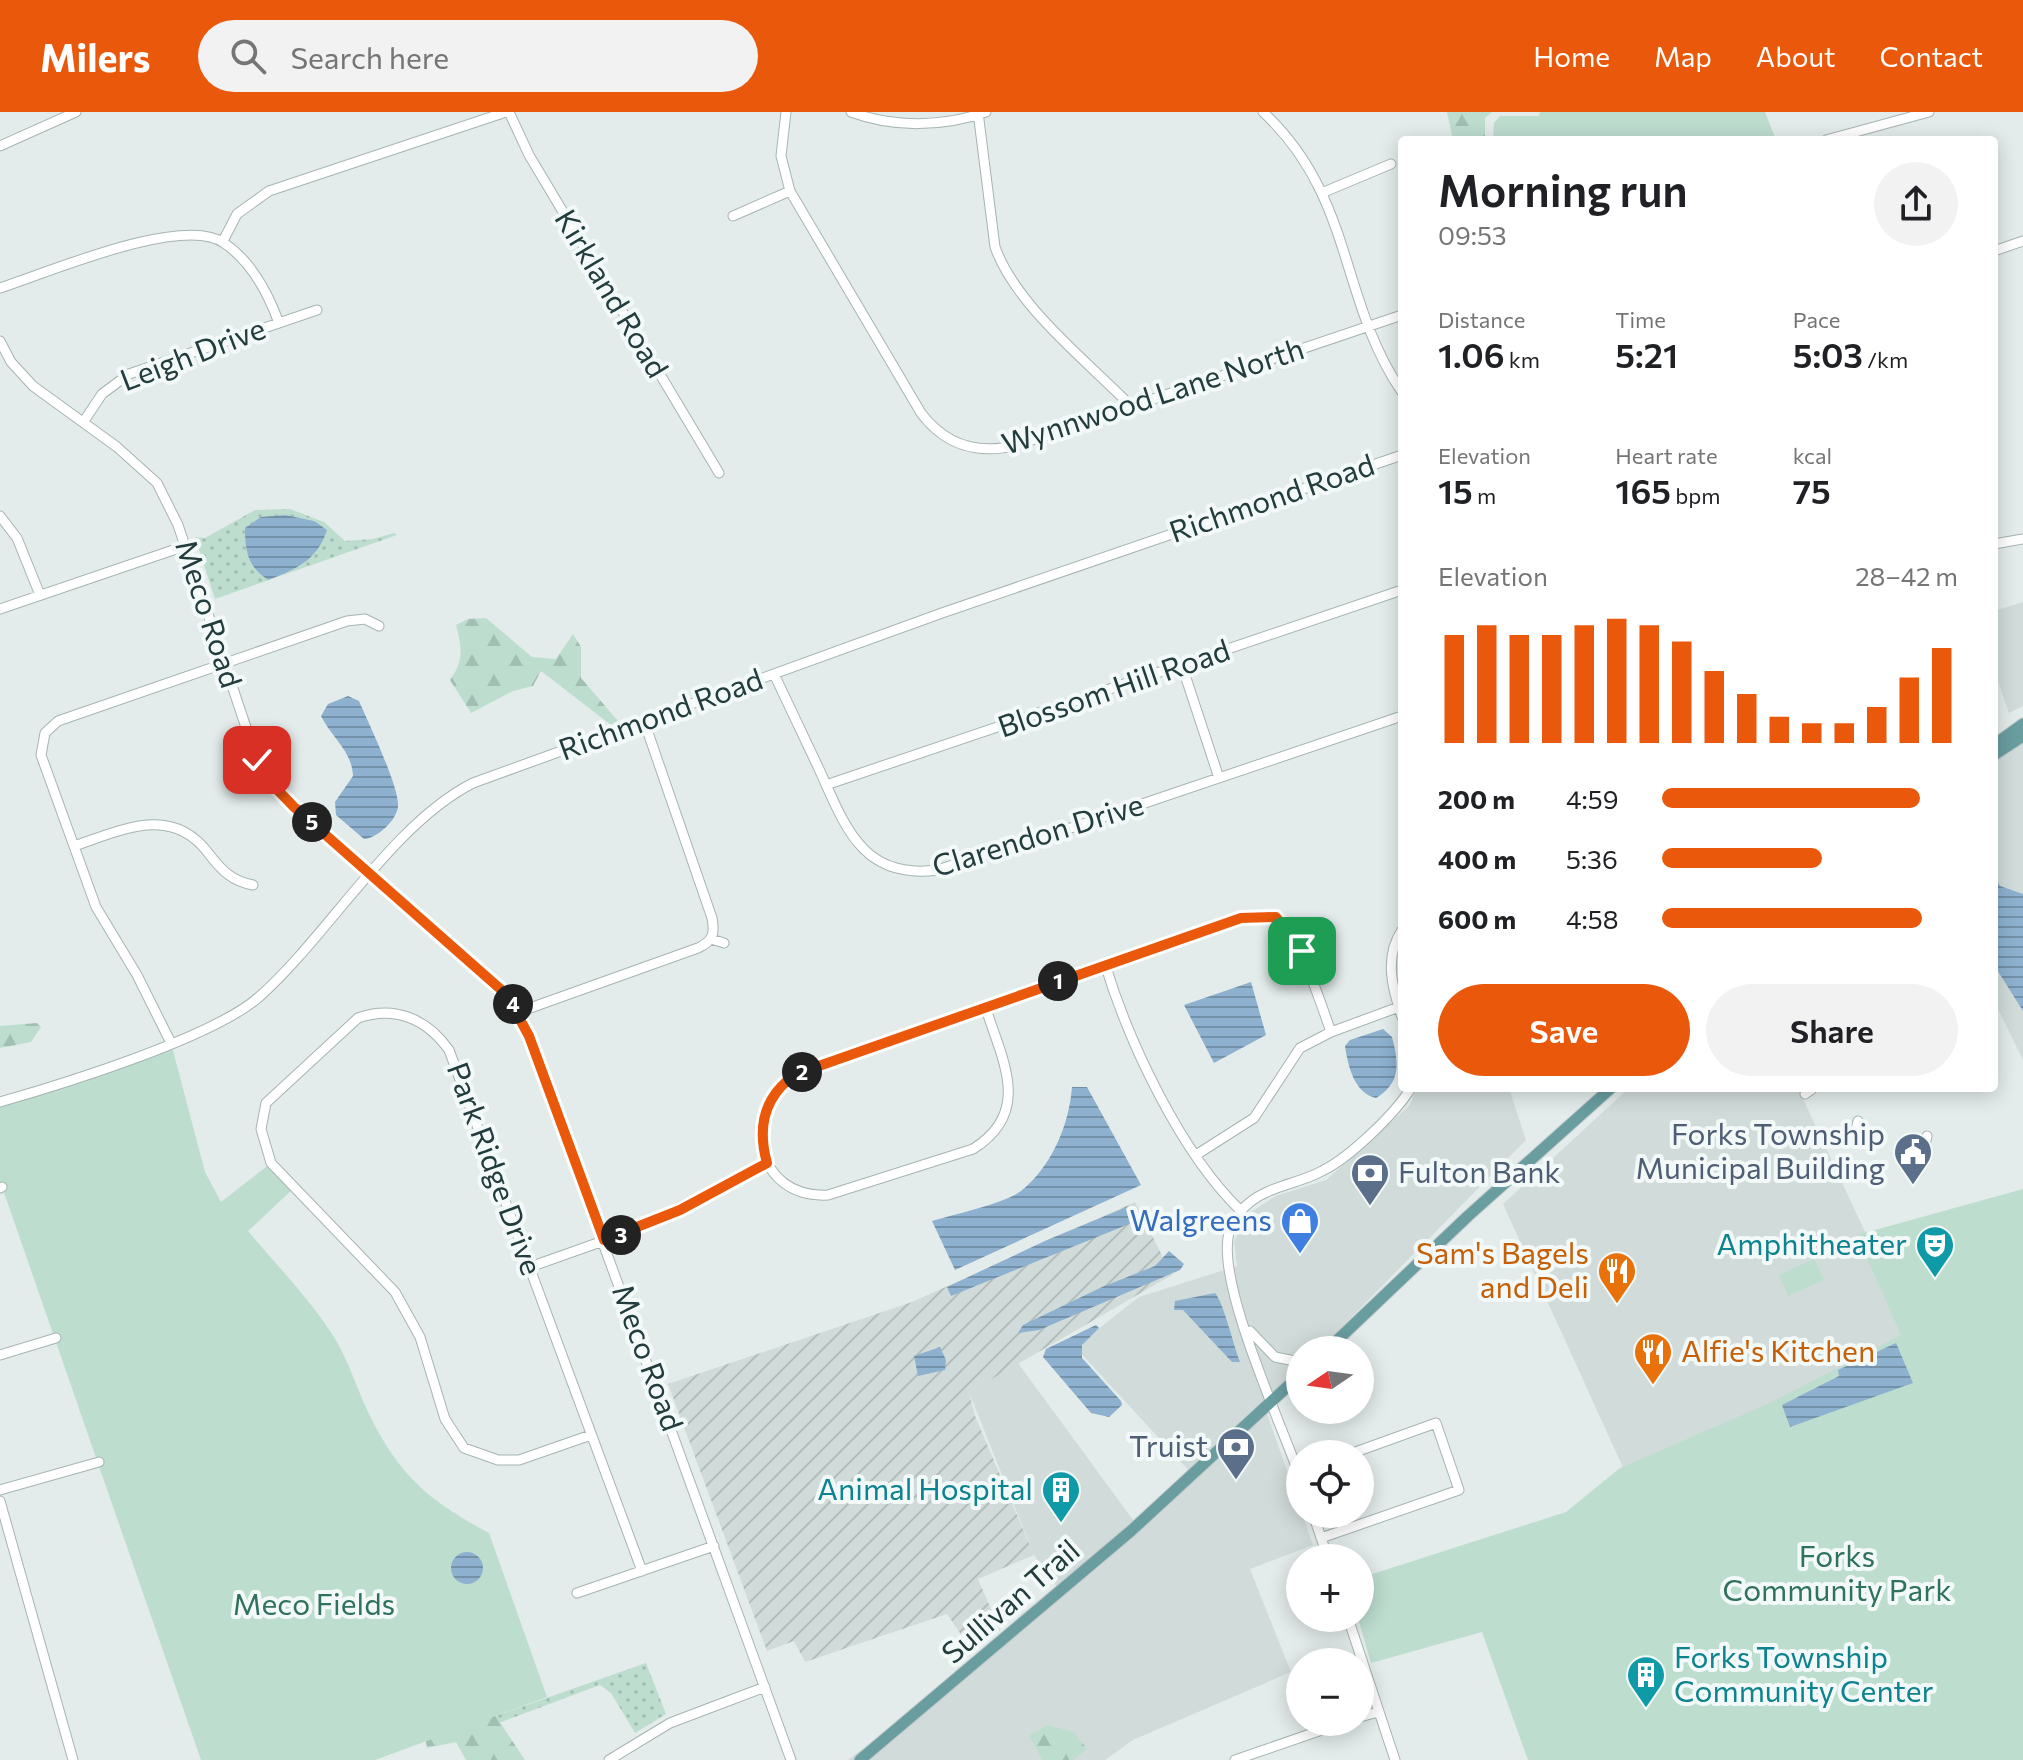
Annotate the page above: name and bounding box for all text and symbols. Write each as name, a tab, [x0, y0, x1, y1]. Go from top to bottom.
search box	[198, 20, 758, 92]
text: Milers	[40, 33, 150, 80]
icon: search	[226, 34, 270, 78]
text: Search here	[290, 38, 449, 75]
text: Home	[1533, 39, 1610, 73]
text: Map	[1654, 39, 1712, 73]
text: About	[1756, 39, 1836, 73]
text: Contact	[1880, 39, 1983, 73]
text: Morning run	[1438, 162, 1688, 216]
button: share	[1874, 162, 1958, 246]
street label: Kirkland Road	[548, 202, 678, 384]
text: 09:53	[1438, 219, 1507, 250]
text: Distance	[1438, 306, 1525, 333]
text: Time	[1615, 306, 1666, 333]
text: Pace	[1793, 306, 1840, 333]
street label: Leigh Drive	[114, 308, 270, 397]
street label: Wynnwood Lane North	[997, 328, 1308, 461]
text: 1.06	[1438, 333, 1505, 375]
text: 5:21	[1615, 333, 1678, 375]
text: 5:03	[1793, 333, 1863, 375]
text: km	[1505, 346, 1540, 373]
text: /km	[1863, 346, 1908, 373]
text: Elevation	[1438, 442, 1531, 469]
text: Heart rate	[1615, 442, 1718, 469]
text: kcal	[1793, 442, 1832, 469]
street label: Richmond Road	[1164, 444, 1379, 549]
text: 15	[1438, 469, 1473, 511]
text: 165	[1615, 469, 1671, 511]
text: 75	[1793, 469, 1831, 511]
text: m	[1473, 482, 1496, 509]
text: bpm	[1671, 482, 1720, 509]
street label: Meco Road	[169, 535, 252, 692]
text: Elevation	[1438, 560, 1548, 591]
text: 28–42 m	[1855, 560, 1958, 591]
street label: Blossom Hill Road	[992, 630, 1234, 744]
street label: Richmond Road	[553, 659, 767, 767]
pin	[223, 726, 291, 794]
icon: check	[235, 738, 279, 782]
text: 200 m	[1438, 783, 1515, 814]
text: 4:59	[1566, 783, 1618, 814]
street label: Clarendon Drive	[927, 784, 1147, 883]
pin: 5	[292, 802, 332, 842]
text: 5	[306, 808, 318, 835]
text: 400 m	[1438, 843, 1516, 874]
text: 5:36	[1566, 843, 1618, 874]
text: 600 m	[1438, 903, 1516, 934]
text: 4:58	[1566, 903, 1618, 934]
pin	[1268, 917, 1336, 985]
icon: arrive	[1280, 929, 1324, 973]
pin: 1	[1038, 961, 1078, 1001]
text: 1	[1053, 967, 1063, 994]
pin: 4	[493, 984, 533, 1024]
button: Save	[1438, 984, 1690, 1076]
button: Share	[1706, 984, 1958, 1076]
text: 4	[506, 990, 520, 1017]
pin: 2	[782, 1052, 822, 1092]
street label: Park Ridge Drive	[441, 1057, 552, 1280]
text: 2	[796, 1058, 808, 1085]
place label: Forks Township Municipal Building	[1635, 1114, 1885, 1185]
public building icon: Forks Township Municipal Building	[1892, 1131, 1934, 1186]
bank icon: Fulton Bank	[1349, 1152, 1391, 1207]
place label: Fulton Bank	[1398, 1152, 1561, 1189]
place label: Walgreens	[1129, 1200, 1272, 1237]
shop icon: Walgreens	[1279, 1200, 1321, 1255]
pin: 3	[601, 1215, 641, 1255]
text: 3	[615, 1221, 627, 1248]
place label: Amphitheater	[1717, 1224, 1907, 1261]
theatre icon: Amphitheater	[1914, 1224, 1956, 1279]
place label: Sam's Bagels and Deli	[1416, 1233, 1589, 1304]
restaurant icon: Sam's Bagels and Deli	[1596, 1250, 1638, 1305]
street label: Meco Road	[606, 1279, 693, 1435]
restaurant icon: Alfie's Kitchen	[1632, 1331, 1674, 1386]
place label: Alfie's Kitchen	[1681, 1331, 1875, 1368]
north arrow	[1286, 1336, 1374, 1424]
map controls	[1286, 1336, 1374, 1736]
place label: Truist	[1129, 1426, 1208, 1463]
bank icon: Truist	[1215, 1426, 1257, 1481]
button: locate	[1286, 1440, 1374, 1528]
place label: Animal Hospital	[817, 1469, 1033, 1506]
building icon: Animal Hospital	[1040, 1469, 1082, 1524]
street label: Sullivan Trail	[933, 1530, 1086, 1670]
park label: Forks Community Park	[1723, 1536, 1951, 1607]
button: +	[1286, 1544, 1374, 1632]
park label: Meco Fields	[233, 1584, 395, 1621]
place label: Forks Township Community Center	[1674, 1637, 1934, 1708]
button: −	[1286, 1648, 1374, 1736]
building icon: Forks Township Community Center	[1625, 1654, 1667, 1709]

